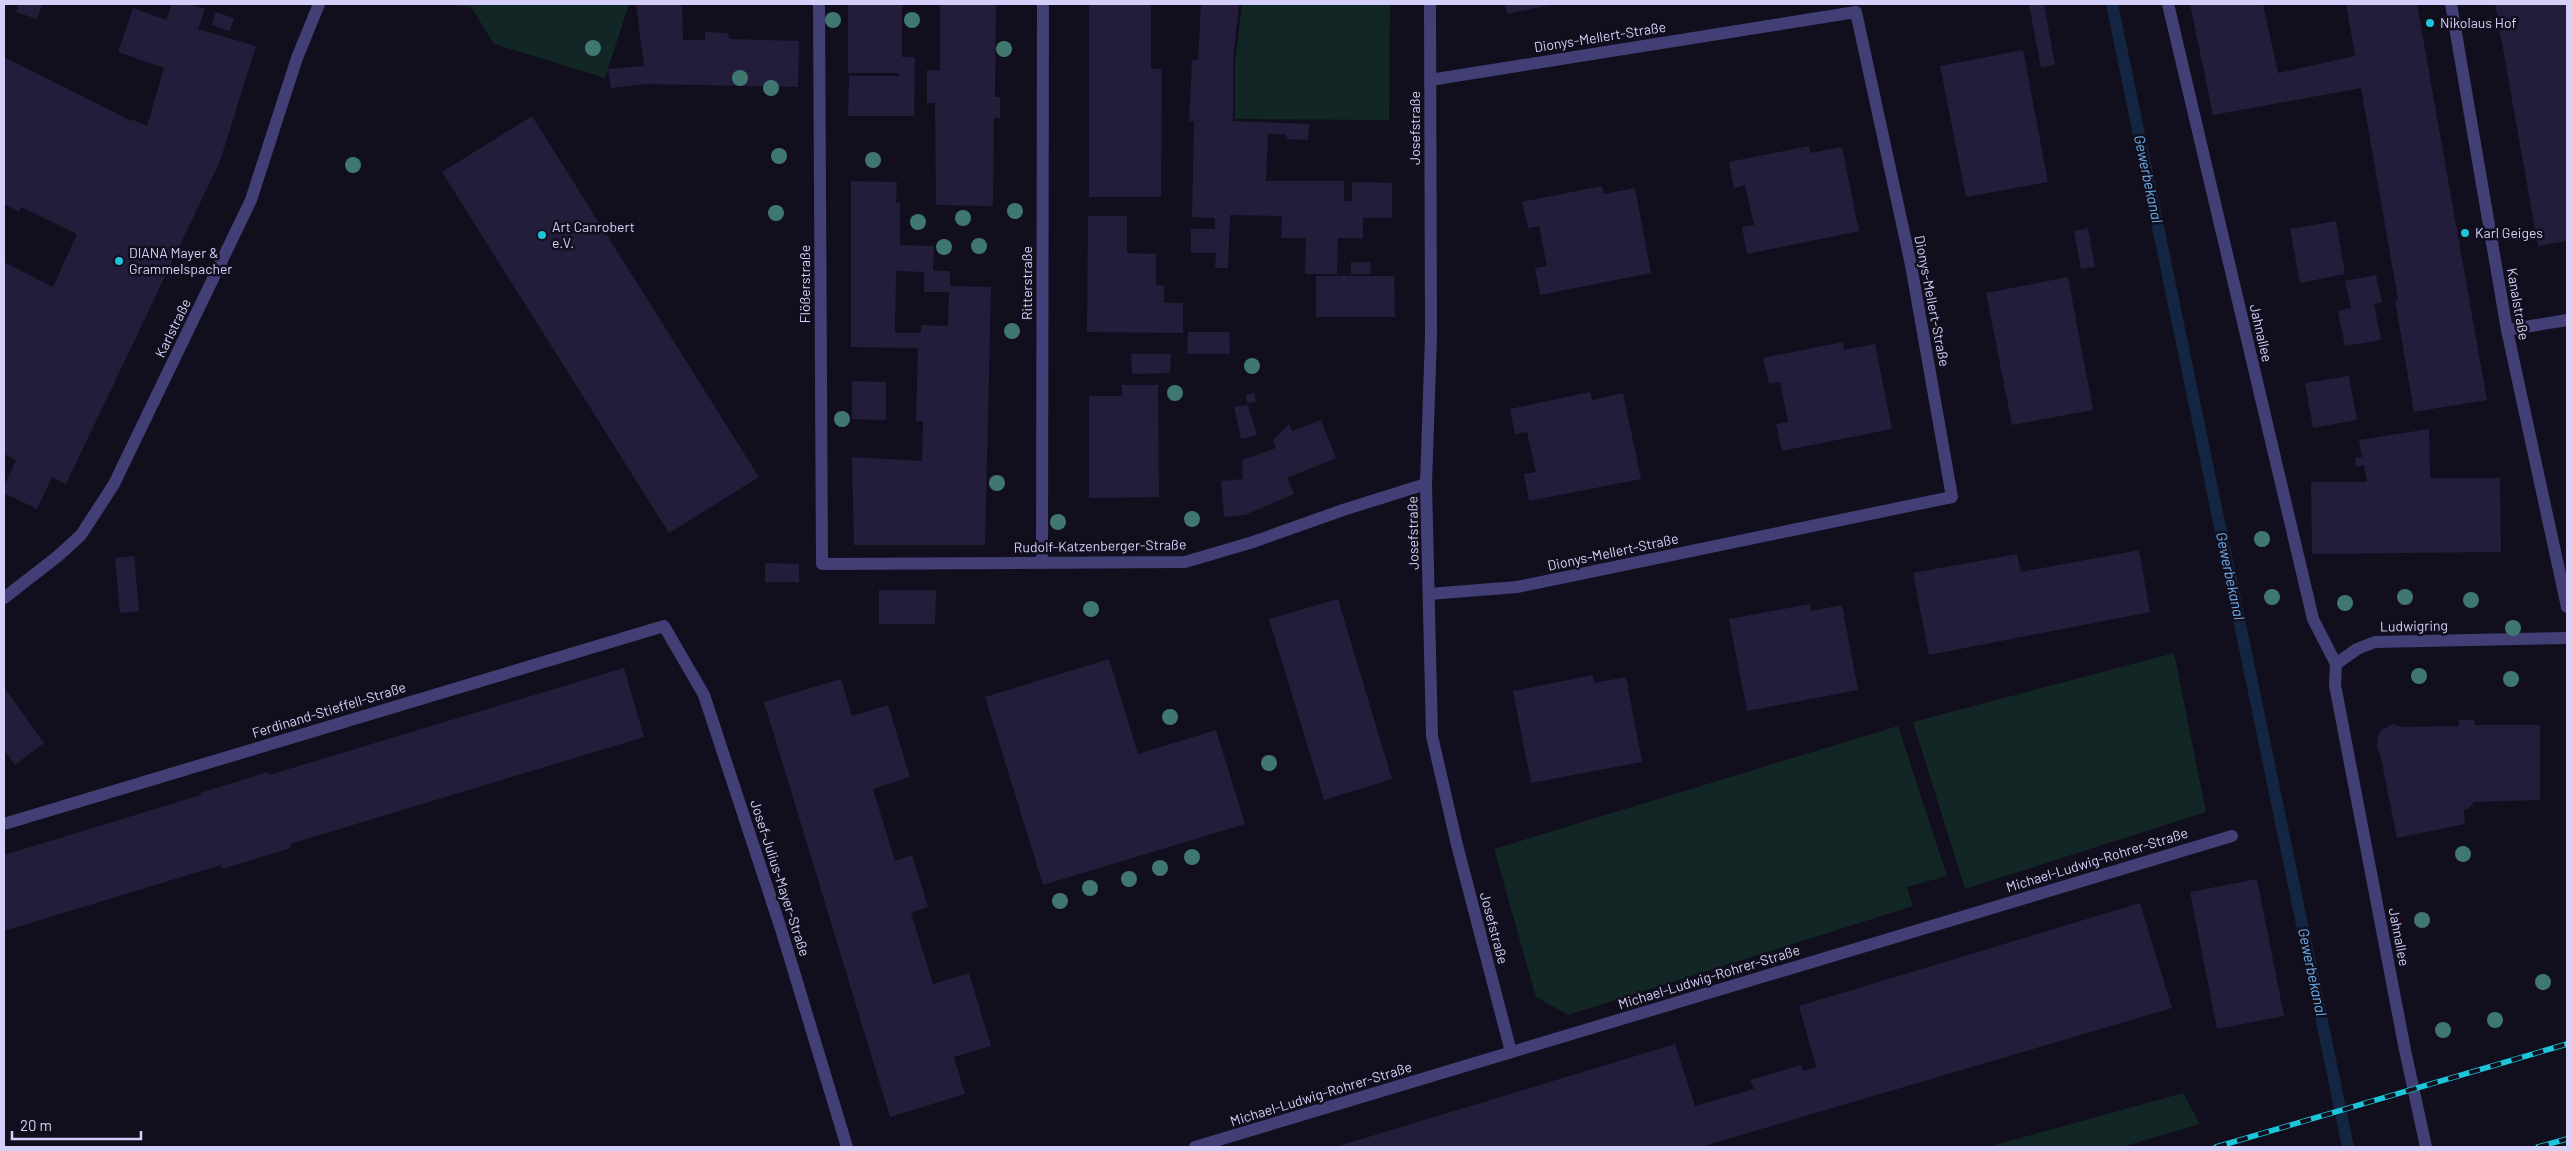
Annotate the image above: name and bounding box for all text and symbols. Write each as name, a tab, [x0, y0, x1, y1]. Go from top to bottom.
place label: Nikolaus Hof	[2440, 14, 2517, 31]
marker: Nikolaus Hof	[2424, 17, 2436, 29]
street label: Dionys-Mellert-Straße	[1533, 18, 1667, 55]
street label: Josefstraße	[1406, 91, 1423, 165]
water label: Gewerbekanal	[2131, 133, 2167, 225]
place label: Art Canrobert e.V.	[552, 218, 635, 251]
place label: Karl Geiges	[2475, 224, 2543, 241]
marker: Karl Geiges	[2459, 227, 2471, 239]
marker: Art Canrobert e.V.	[536, 229, 548, 241]
street label: Dionys-Mellert-Straße	[1911, 234, 1954, 368]
place label: DIANA Mayer & Grammelspacher	[129, 244, 232, 277]
street label: Flößerstraße	[796, 245, 813, 323]
street label: Ritterstraße	[1018, 246, 1035, 320]
marker: DIANA Mayer & Grammelspacher	[113, 255, 125, 267]
street label: Kanalstraße	[2504, 267, 2533, 341]
street label: Karlstraße	[151, 296, 194, 360]
street label: Jahnallee	[2247, 302, 2276, 363]
street label: Josefstraße	[1403, 496, 1422, 570]
street label: Dionys-Mellert-Straße	[1546, 529, 1680, 574]
water label: Gewerbekanal	[2213, 530, 2249, 622]
street label: Rudolf-Katzenberger-Straße	[1014, 535, 1186, 556]
street label: Ludwigring	[2380, 616, 2448, 635]
street label: Ferdinand-Stieffell-Straße	[250, 678, 408, 741]
street label: Josef-Julius-Mayer-Straße	[747, 797, 814, 958]
street label: Michael-Ludwig-Rohrer-Straße	[2004, 824, 2190, 895]
street label: Josefstraße	[1477, 890, 1512, 966]
street label: Jahnallee	[2386, 906, 2413, 967]
water label: Gewerbekanal	[2295, 926, 2331, 1018]
street label: Michael-Ludwig-Rohrer-Straße	[1616, 941, 1802, 1012]
street label: Michael-Ludwig-Rohrer-Straße	[1228, 1058, 1414, 1129]
scale bar	[12, 1108, 141, 1140]
text: 20 m	[20, 1116, 52, 1134]

